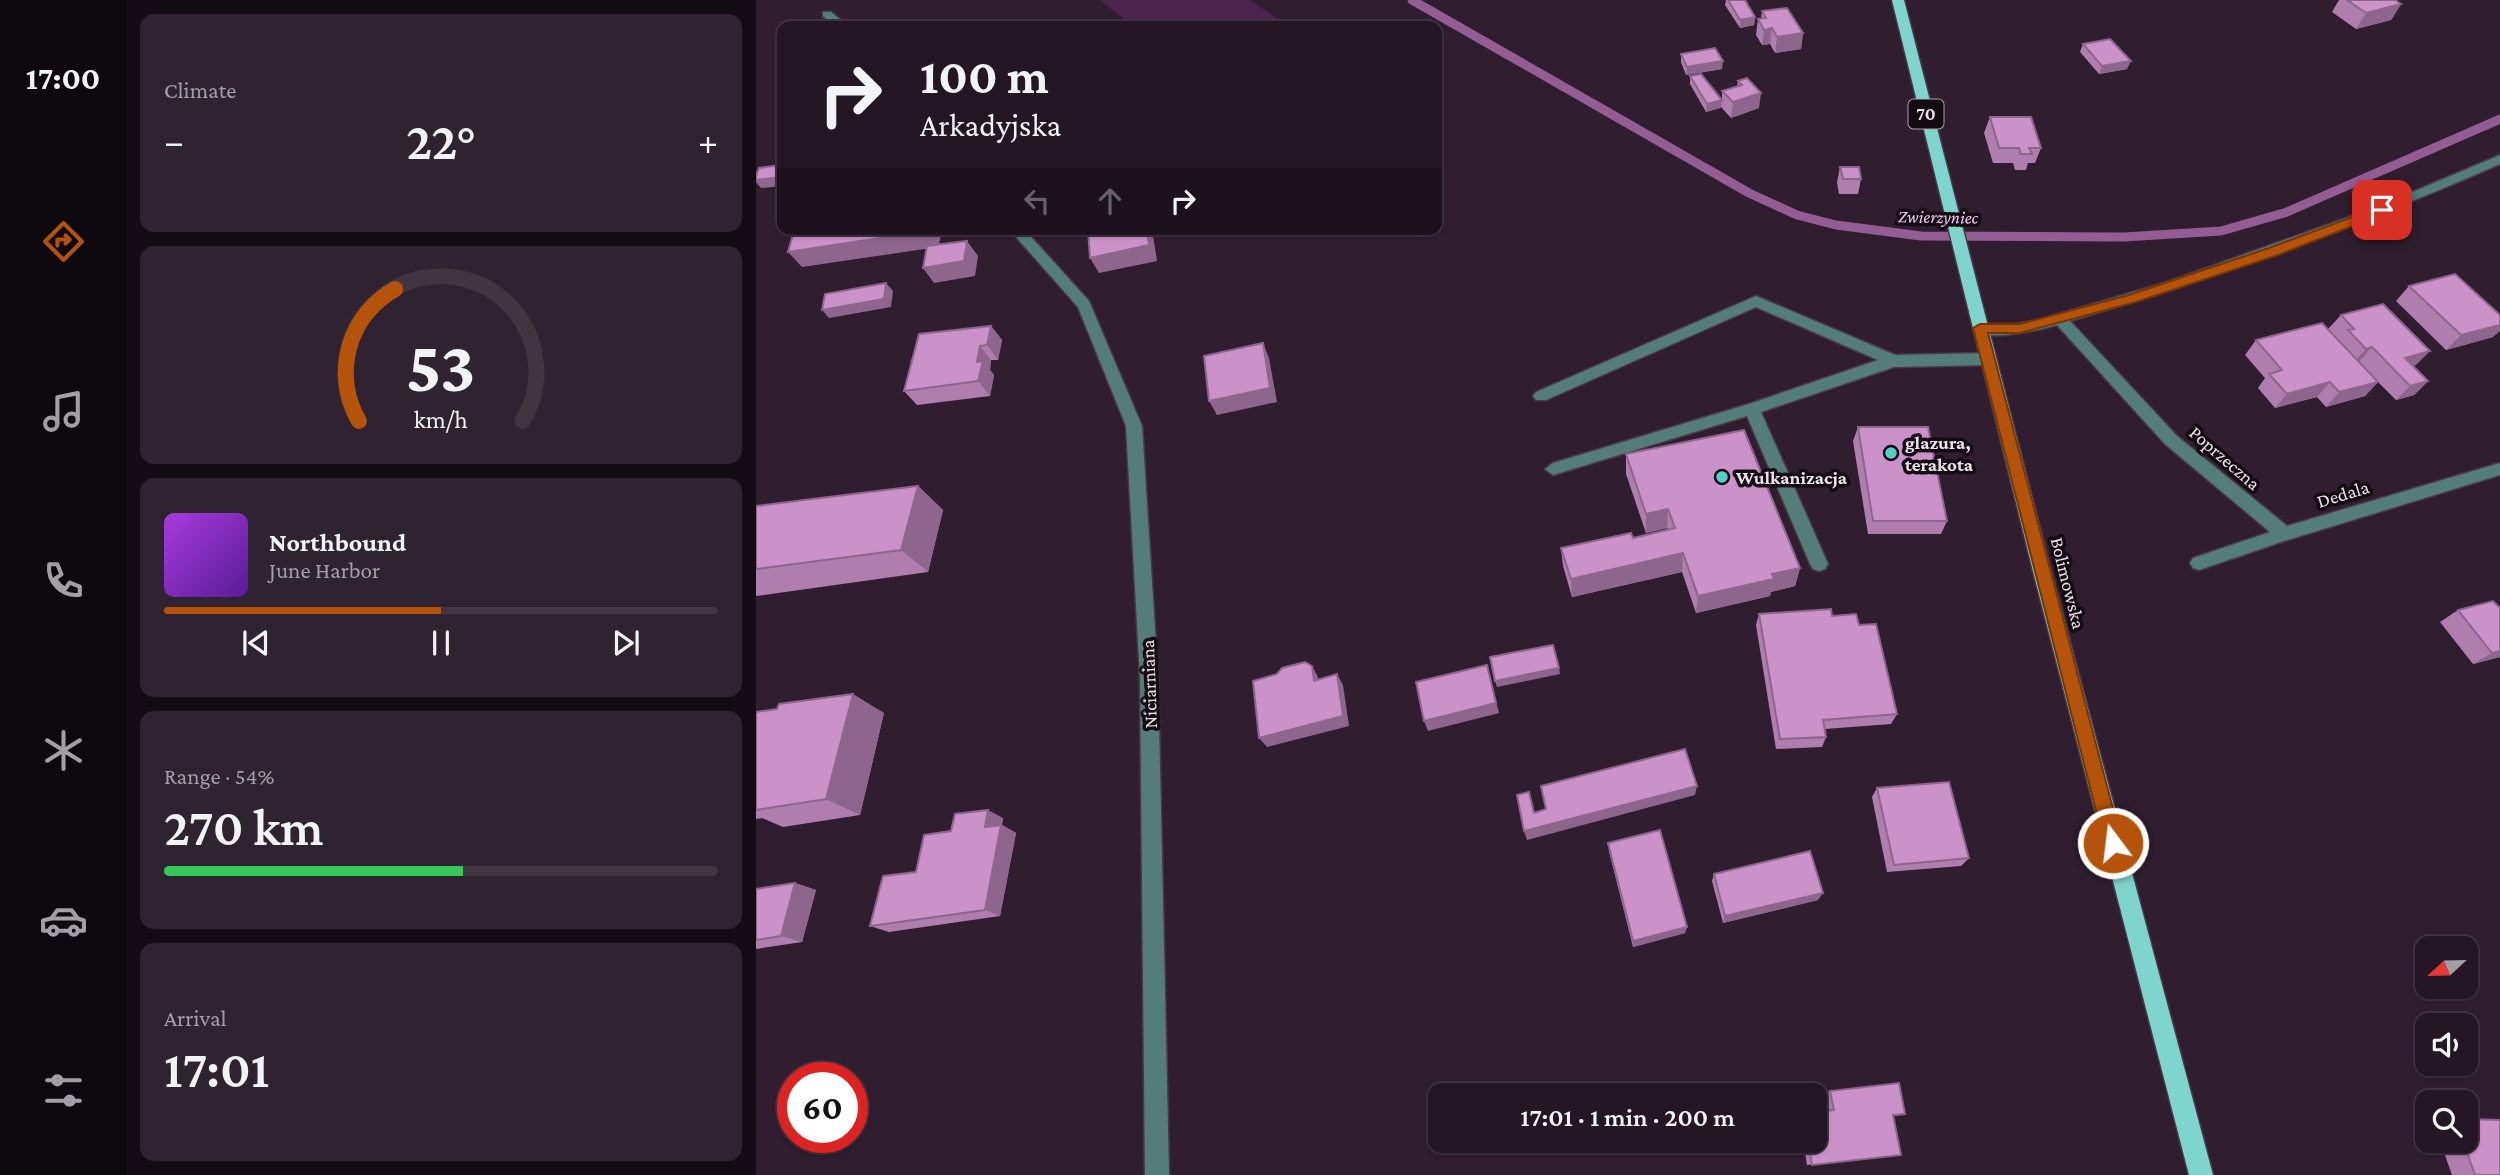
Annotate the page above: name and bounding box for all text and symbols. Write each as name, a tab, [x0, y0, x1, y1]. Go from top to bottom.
icon: right	[805, 49, 896, 140]
text: 100 m	[920, 49, 1049, 104]
text: 17:00	[26, 60, 100, 96]
text: Climate	[164, 77, 236, 103]
road number: 70	[1908, 100, 1944, 128]
text: Arkadyjska	[920, 107, 1061, 143]
text: 22°	[406, 112, 476, 170]
text: −	[164, 120, 184, 162]
text: +	[698, 120, 718, 162]
pin	[2352, 180, 2412, 240]
icon: left	[1018, 182, 1056, 220]
icon: ahead	[1091, 182, 1129, 220]
icon: right	[1164, 182, 1202, 220]
icon: arrive	[2363, 191, 2401, 229]
water label: Zwierzyniec	[1898, 206, 1979, 228]
icon: directions	[39, 217, 88, 266]
text: 53	[406, 327, 476, 408]
icon: music	[39, 387, 88, 436]
text: km/h	[414, 406, 468, 433]
street label: Poprzeczna	[2185, 422, 2265, 494]
place label: glazura, terakota	[1905, 432, 1974, 475]
marker: glazura, terakota	[1883, 445, 1899, 461]
place label: Wulkanizacja	[1735, 467, 1848, 489]
marker: Wulkanizacja	[1714, 469, 1730, 485]
street label: Dedala	[2314, 476, 2372, 512]
text: Northbound	[269, 528, 406, 557]
street label: Bolimowska	[2047, 535, 2090, 631]
icon: phone	[39, 556, 88, 605]
text: June Harbor	[269, 557, 380, 583]
icon: previous	[237, 624, 275, 662]
icon: pause	[422, 624, 460, 662]
icon: next	[607, 624, 645, 662]
street label: Niciarniana	[1137, 639, 1161, 729]
icon: climate	[39, 726, 88, 775]
text: Range · 54%	[164, 763, 274, 789]
text: 270 km	[164, 798, 324, 856]
position arrow	[2076, 806, 2150, 880]
icon: car	[39, 896, 88, 945]
north arrow	[2415, 936, 2478, 999]
map controls	[2415, 936, 2478, 1153]
text: Arrival	[164, 1005, 227, 1031]
button: sound	[2415, 1013, 2478, 1076]
text: 17:01	[164, 1040, 269, 1098]
speed limit sign: 60	[777, 1062, 868, 1153]
icon: filters	[39, 1066, 88, 1115]
button: search	[2415, 1090, 2478, 1153]
text: 17:01 · 1 min · 200 m	[1520, 1103, 1735, 1132]

